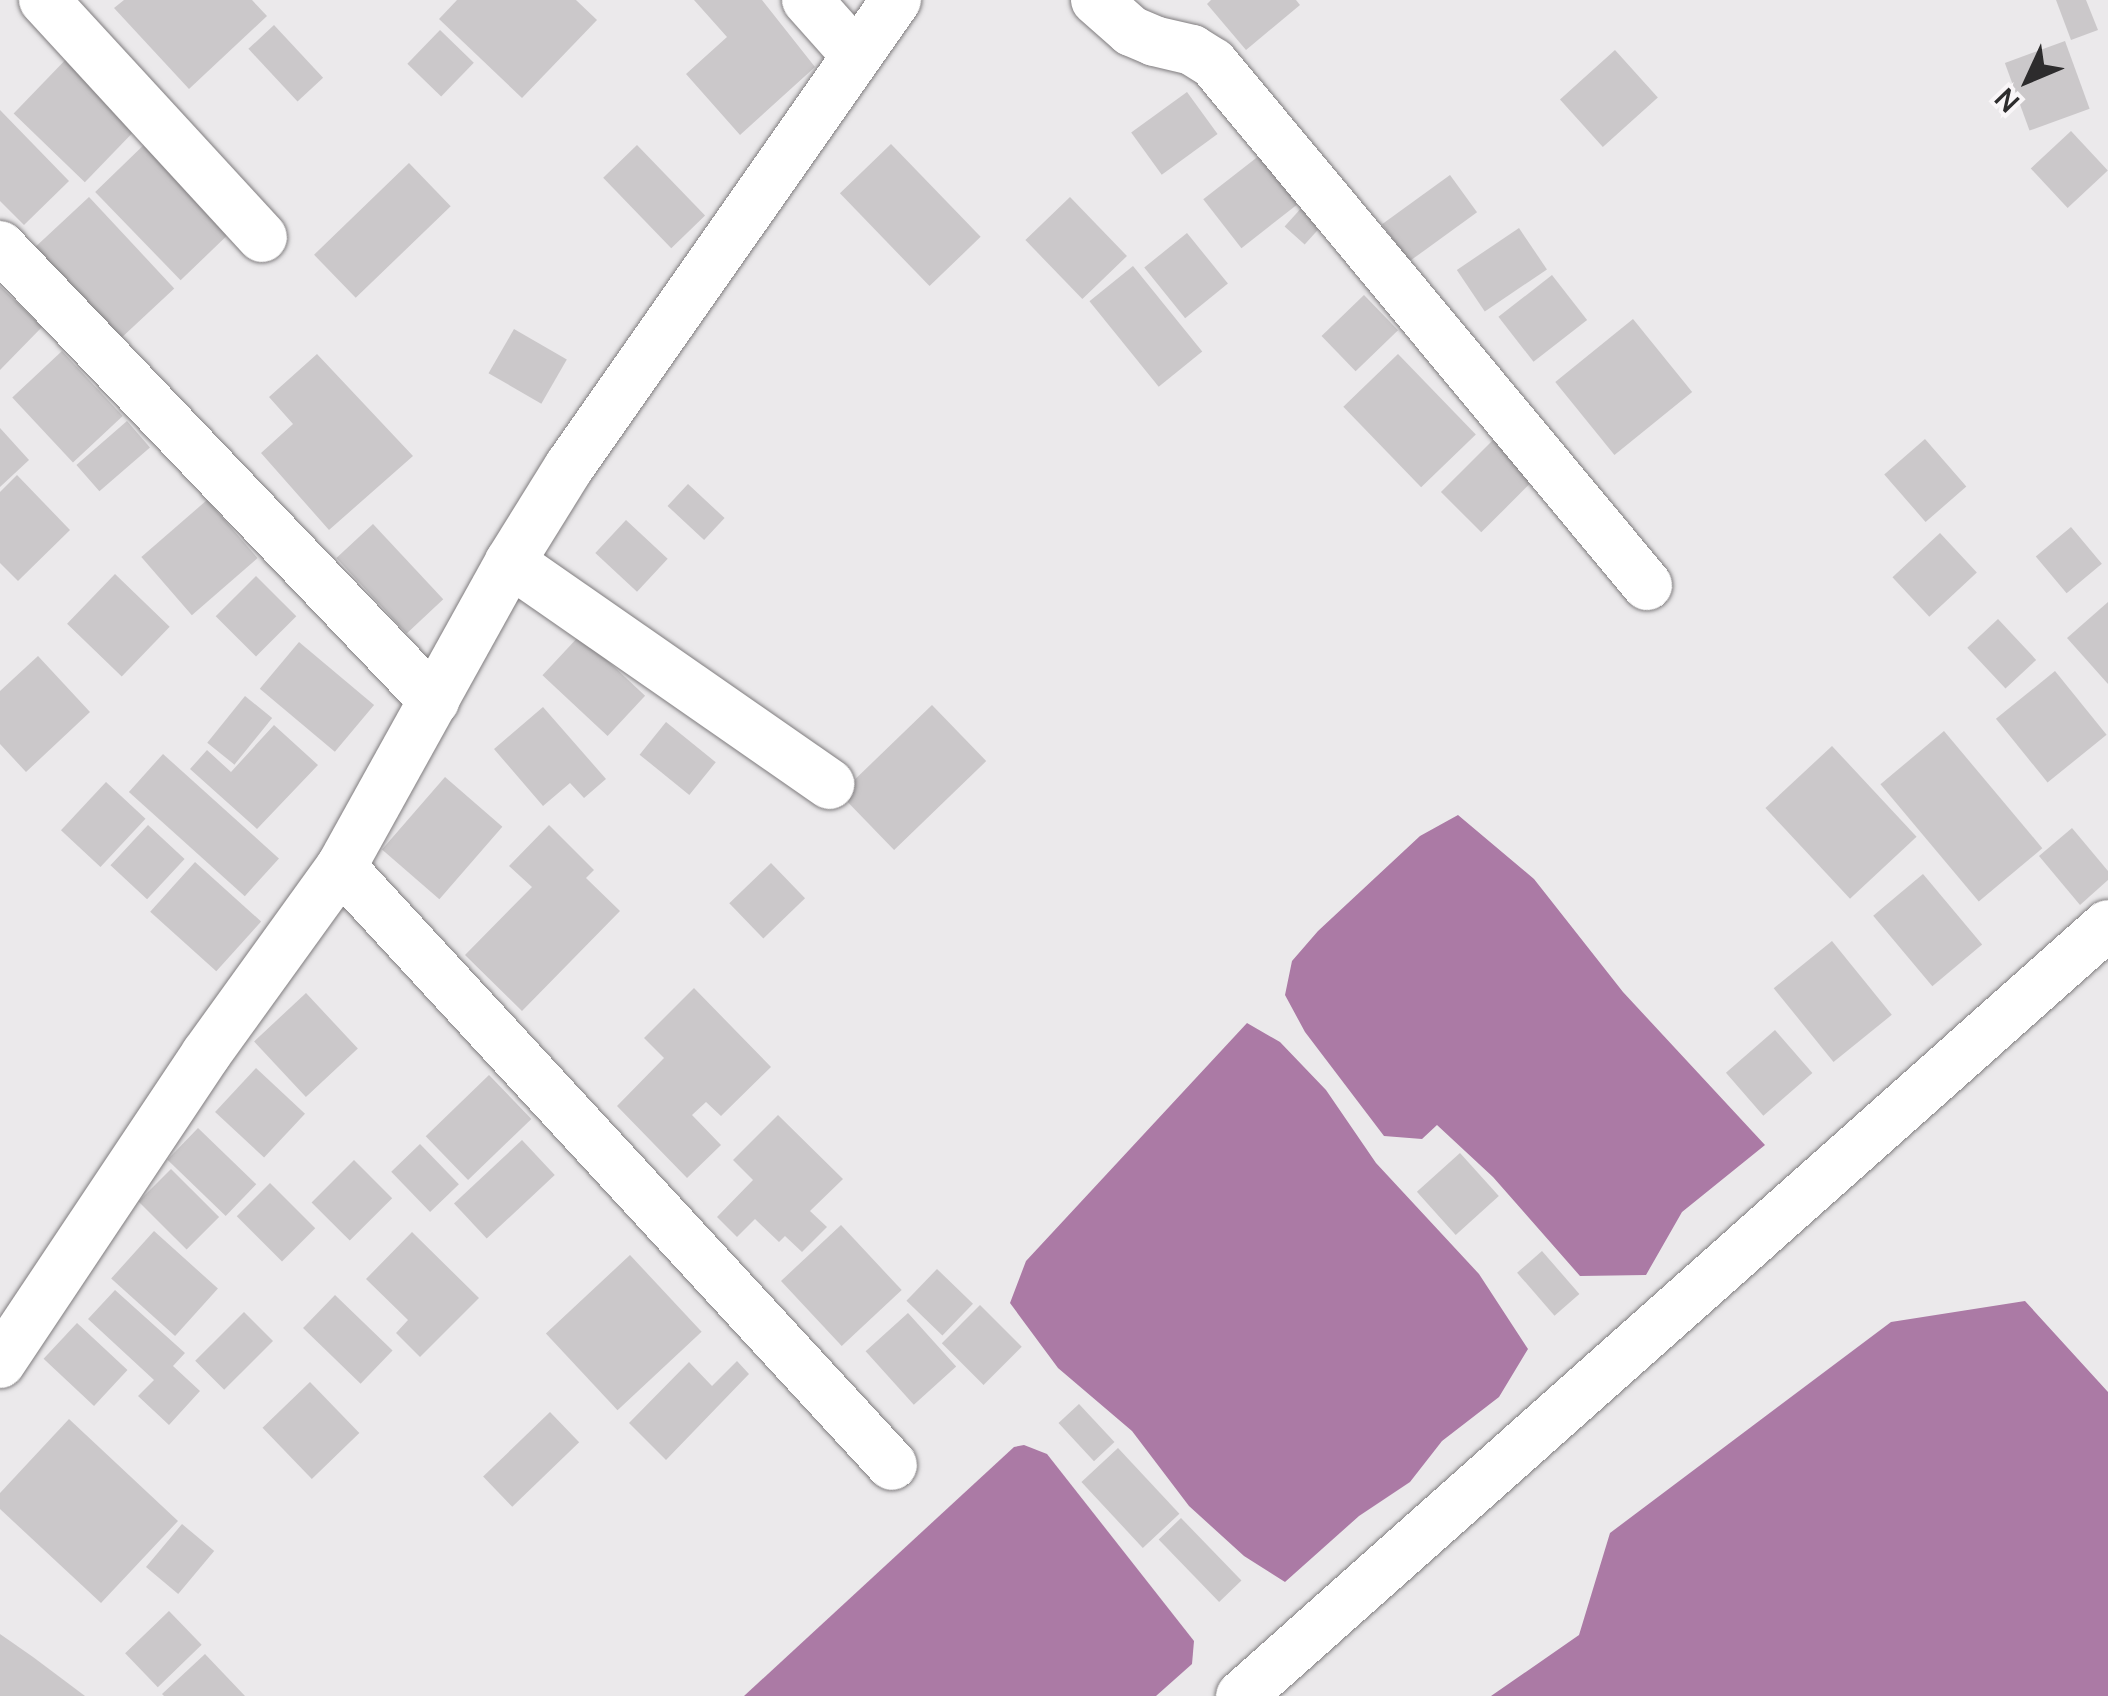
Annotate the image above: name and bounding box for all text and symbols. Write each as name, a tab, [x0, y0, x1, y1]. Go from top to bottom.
north arrow	[1978, 30, 2078, 130]
text: N	[1986, 80, 2027, 121]

